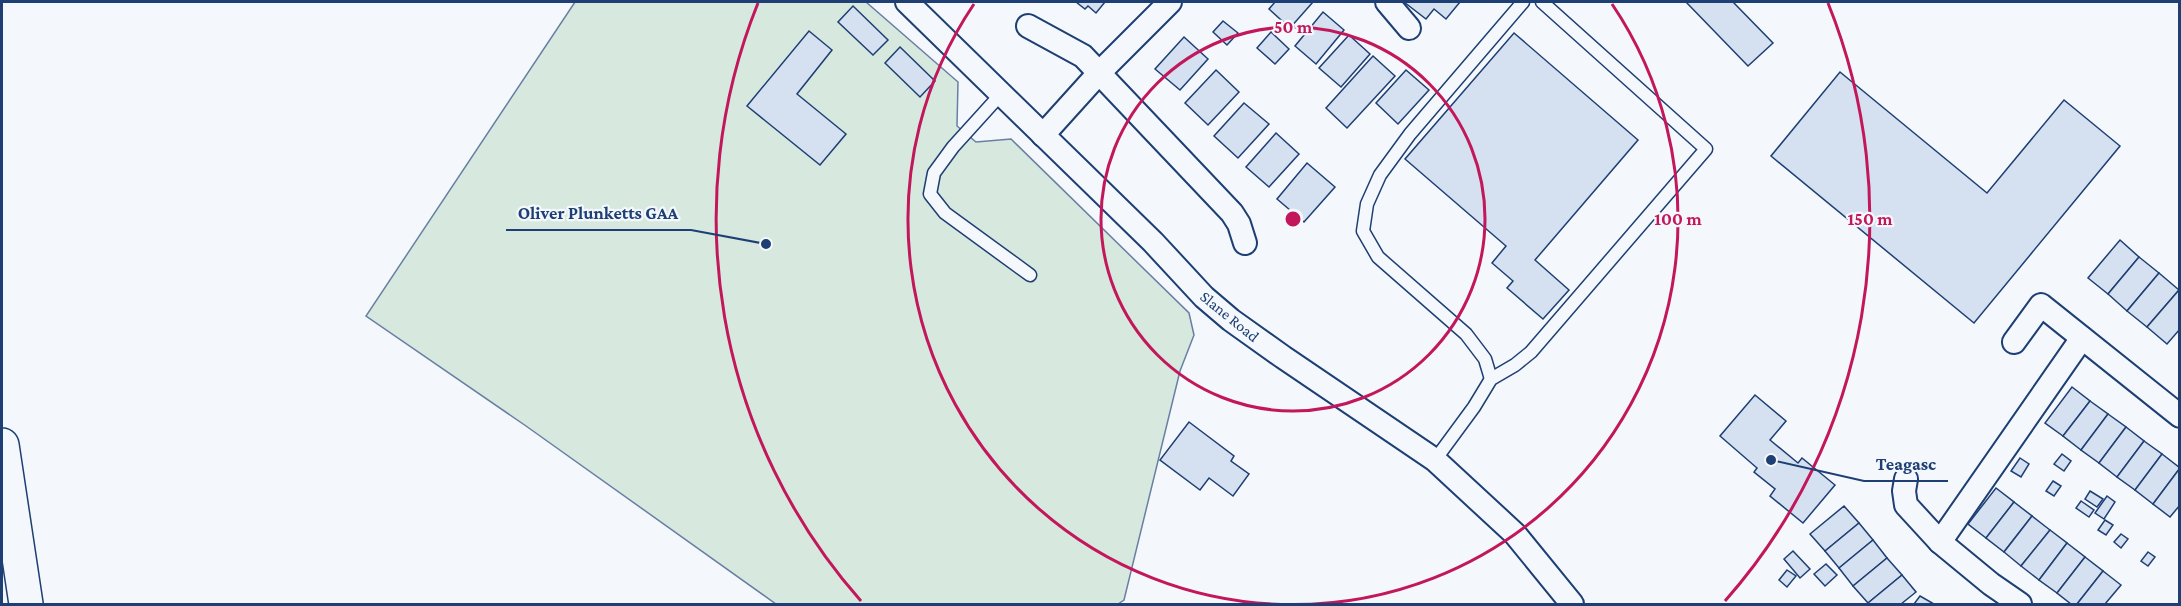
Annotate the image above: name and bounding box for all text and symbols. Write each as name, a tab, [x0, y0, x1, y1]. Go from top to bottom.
text: 50 m	[1274, 17, 1313, 37]
callout: Oliver Plunketts GAA	[506, 194, 691, 230]
text: Oliver Plunketts GAA	[518, 203, 679, 223]
centre of rings	[1283, 209, 1303, 229]
text: 100 m	[1654, 209, 1702, 229]
text: 150 m	[1847, 209, 1893, 229]
street label: Slane Road	[1197, 288, 1263, 345]
callout: Teagasc	[1864, 445, 1948, 481]
text: Teagasc	[1876, 454, 1936, 474]

